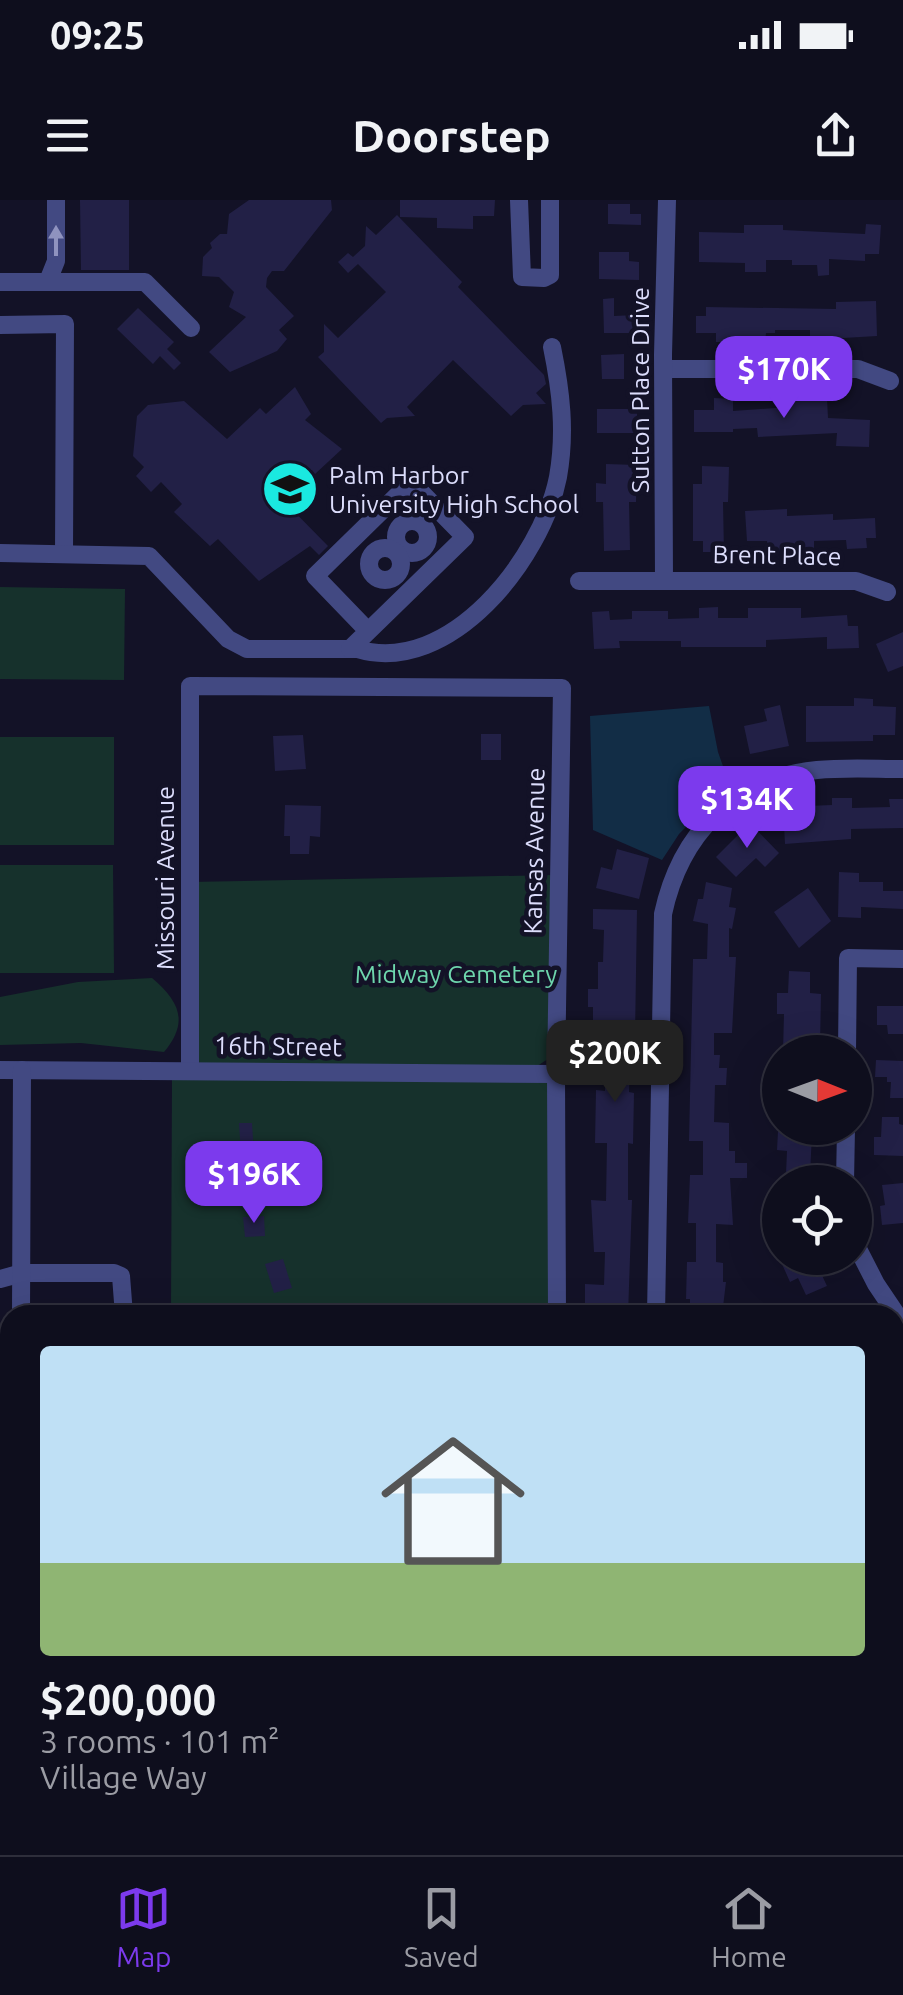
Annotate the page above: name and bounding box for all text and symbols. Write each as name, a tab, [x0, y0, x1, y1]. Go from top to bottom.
text: 09:25	[50, 14, 145, 56]
icon: menu	[40, 108, 95, 163]
icon: share	[808, 108, 863, 163]
text: Doorstep	[352, 110, 551, 161]
one-way arrow	[48, 225, 64, 257]
street label: Sutton Place Drive	[626, 287, 654, 493]
pin: $170K	[714, 336, 854, 421]
text: $170K	[737, 350, 831, 386]
school or university icon: Palm Harbor University High School	[260, 459, 320, 519]
place label: Palm Harbor University High School	[329, 461, 579, 518]
street label: Brent Place	[712, 540, 842, 570]
pin: $134K	[677, 766, 817, 851]
street label: Kansas Avenue	[519, 767, 549, 935]
text: $134K	[700, 780, 794, 816]
street label: Missouri Avenue	[151, 786, 179, 970]
park label: Midway Cemetery	[355, 960, 557, 988]
pin: $200K	[545, 1020, 685, 1105]
street label: 16th Street	[214, 1031, 342, 1061]
text: $200K	[568, 1034, 662, 1070]
north arrow	[762, 1035, 872, 1145]
map controls	[762, 1035, 872, 1275]
pin: $196K	[184, 1141, 324, 1226]
text: $196K	[207, 1155, 301, 1191]
button: locate	[762, 1165, 872, 1275]
icon: home	[363, 1411, 543, 1591]
text: $200,000	[40, 1676, 216, 1723]
text: 3 rooms · 101 m²	[40, 1723, 280, 1759]
text: Village Way	[40, 1759, 207, 1795]
tab: Map	[116, 1881, 171, 1972]
tab: Saved	[404, 1881, 479, 1972]
tab: Home	[711, 1881, 787, 1972]

